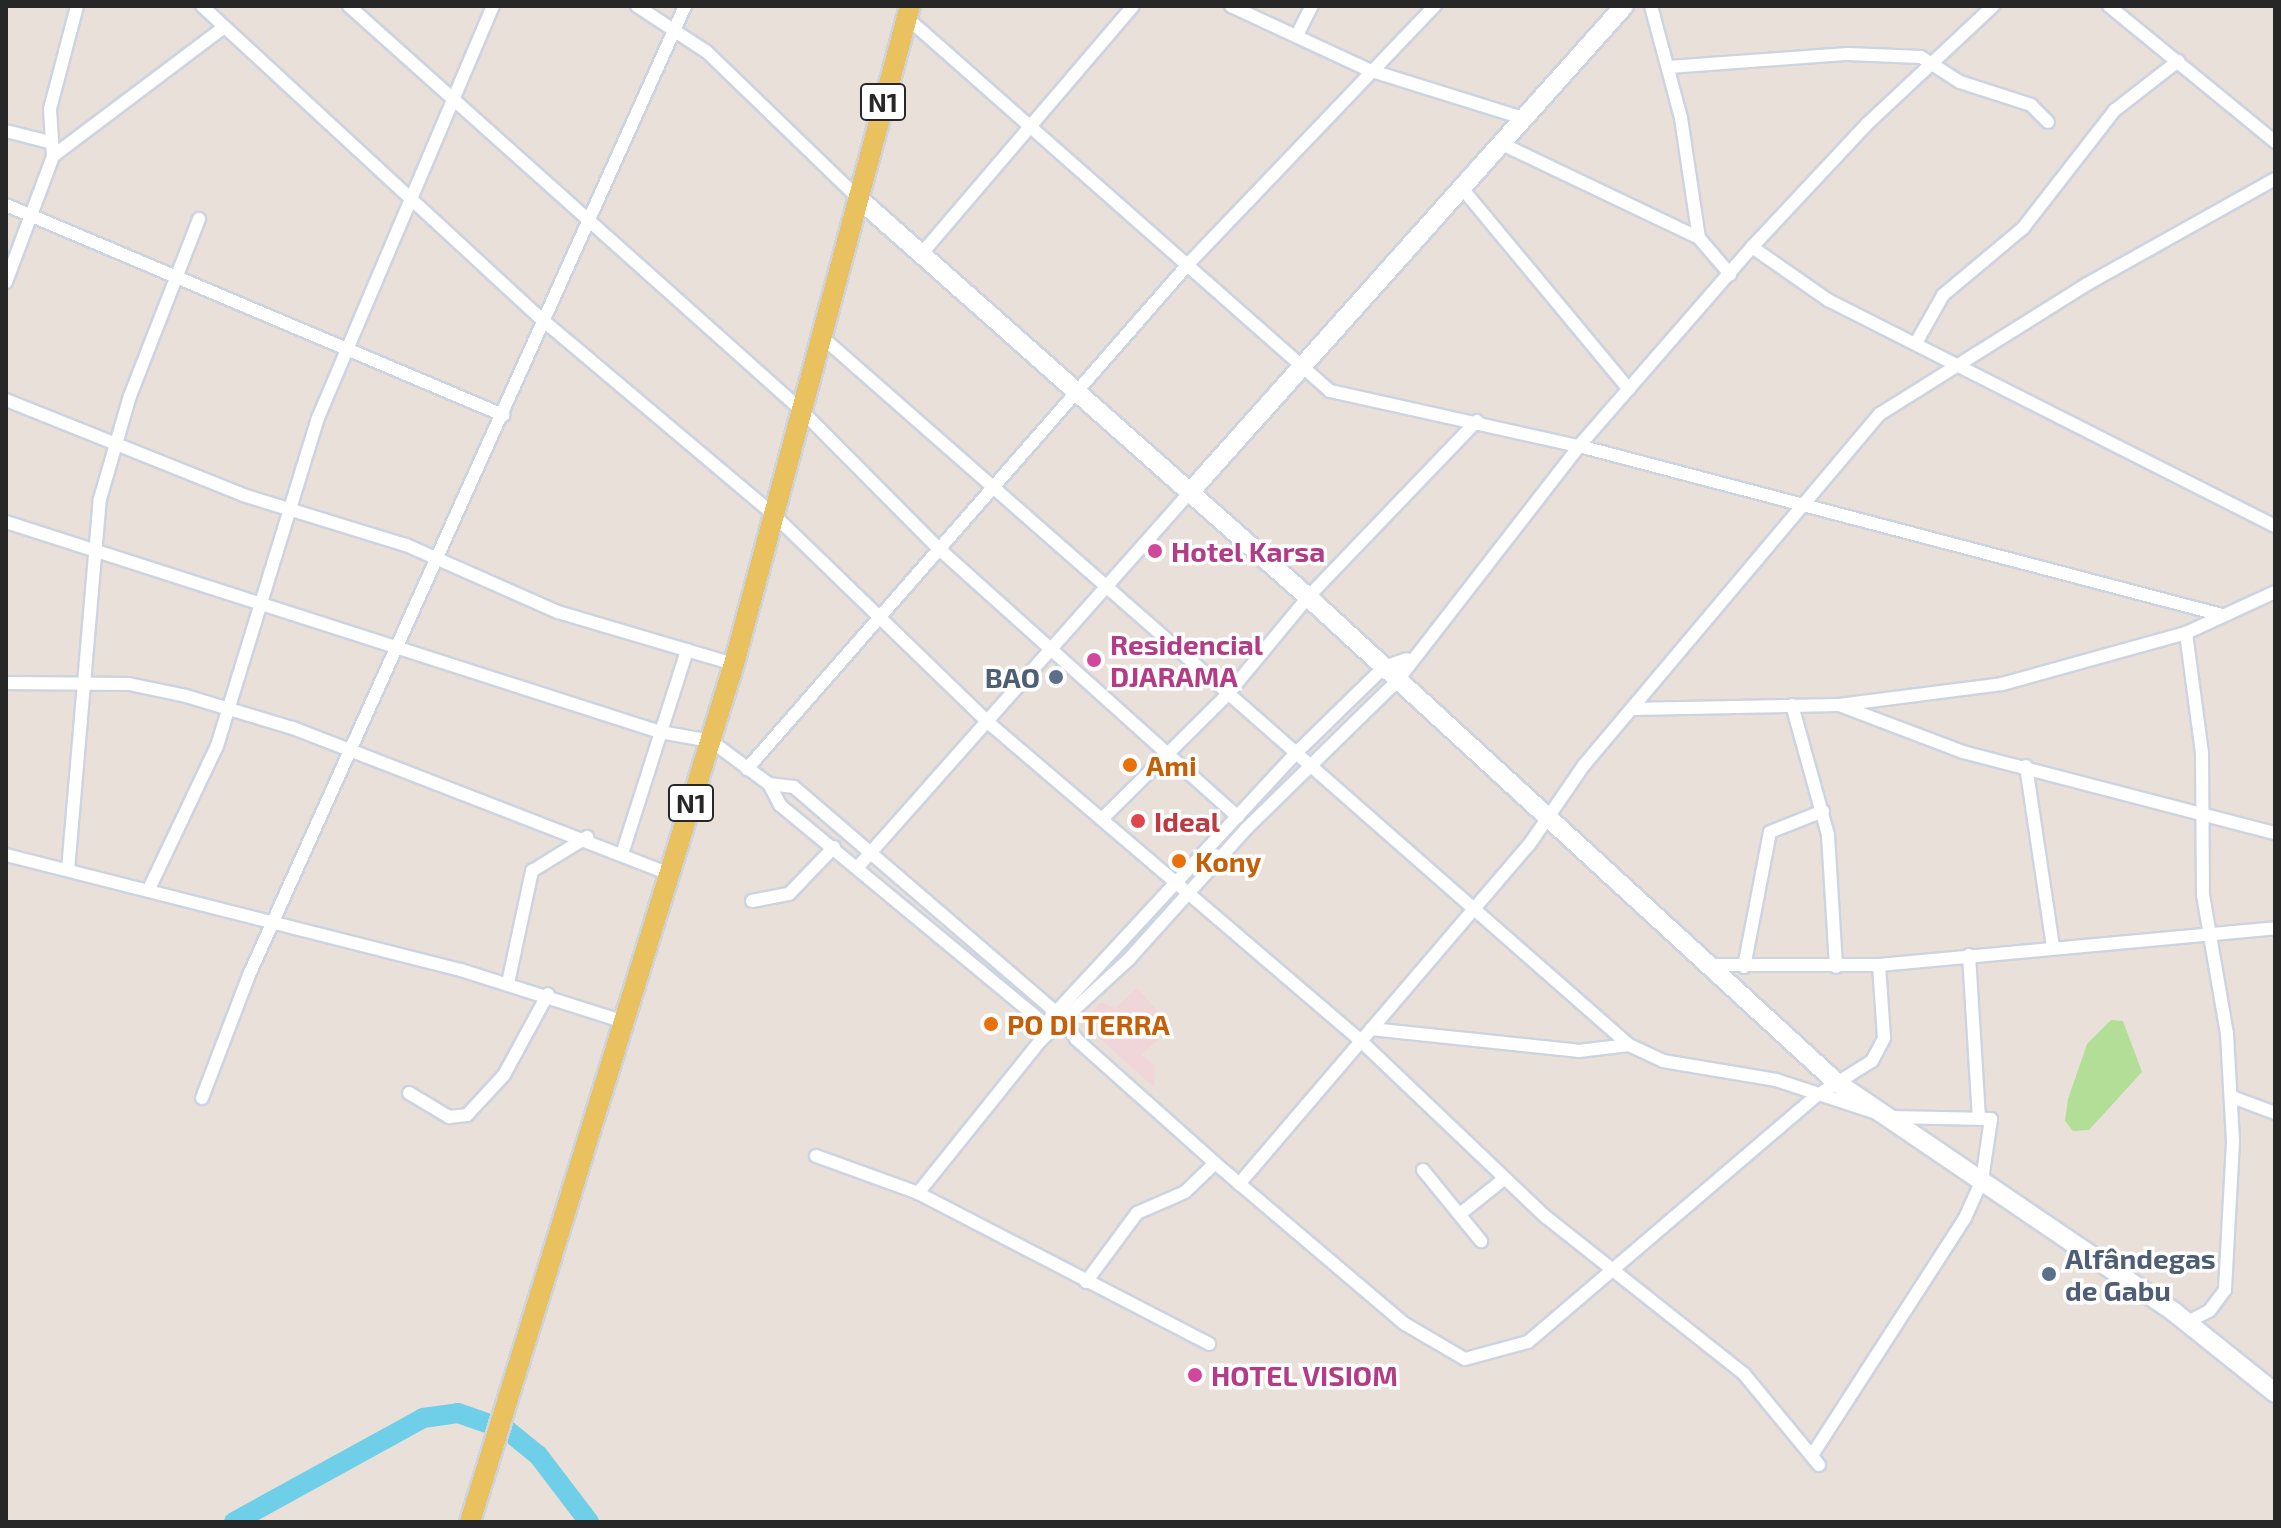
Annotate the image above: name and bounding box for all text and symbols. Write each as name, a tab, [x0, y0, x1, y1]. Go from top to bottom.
road number: N1	[859, 80, 907, 124]
place label: Hotel Karsa	[1171, 534, 1326, 568]
marker: Hotel Karsa	[1146, 542, 1164, 560]
place label: Residencial DJARAMA	[1110, 627, 1263, 693]
marker: Residencial DJARAMA	[1085, 651, 1103, 669]
place label: BAO	[985, 660, 1040, 694]
marker: BAO	[1047, 668, 1065, 686]
place label: Ami	[1146, 748, 1197, 782]
marker: Ami	[1121, 756, 1139, 774]
road number: N1	[667, 781, 715, 825]
place label: Ideal	[1154, 804, 1220, 838]
marker: Ideal	[1129, 812, 1147, 830]
place label: Kony	[1195, 844, 1261, 878]
marker: Kony	[1170, 852, 1188, 870]
place label: PO DI TERRA	[1007, 1007, 1171, 1041]
marker: PO DI TERRA	[982, 1015, 1000, 1033]
place label: Alfândegas de Gabu	[2065, 1241, 2216, 1307]
marker: Alfândegas de Gabu	[2040, 1265, 2058, 1283]
place label: HOTEL VISIOM	[1211, 1358, 1399, 1392]
marker: HOTEL VISIOM	[1186, 1366, 1204, 1384]

